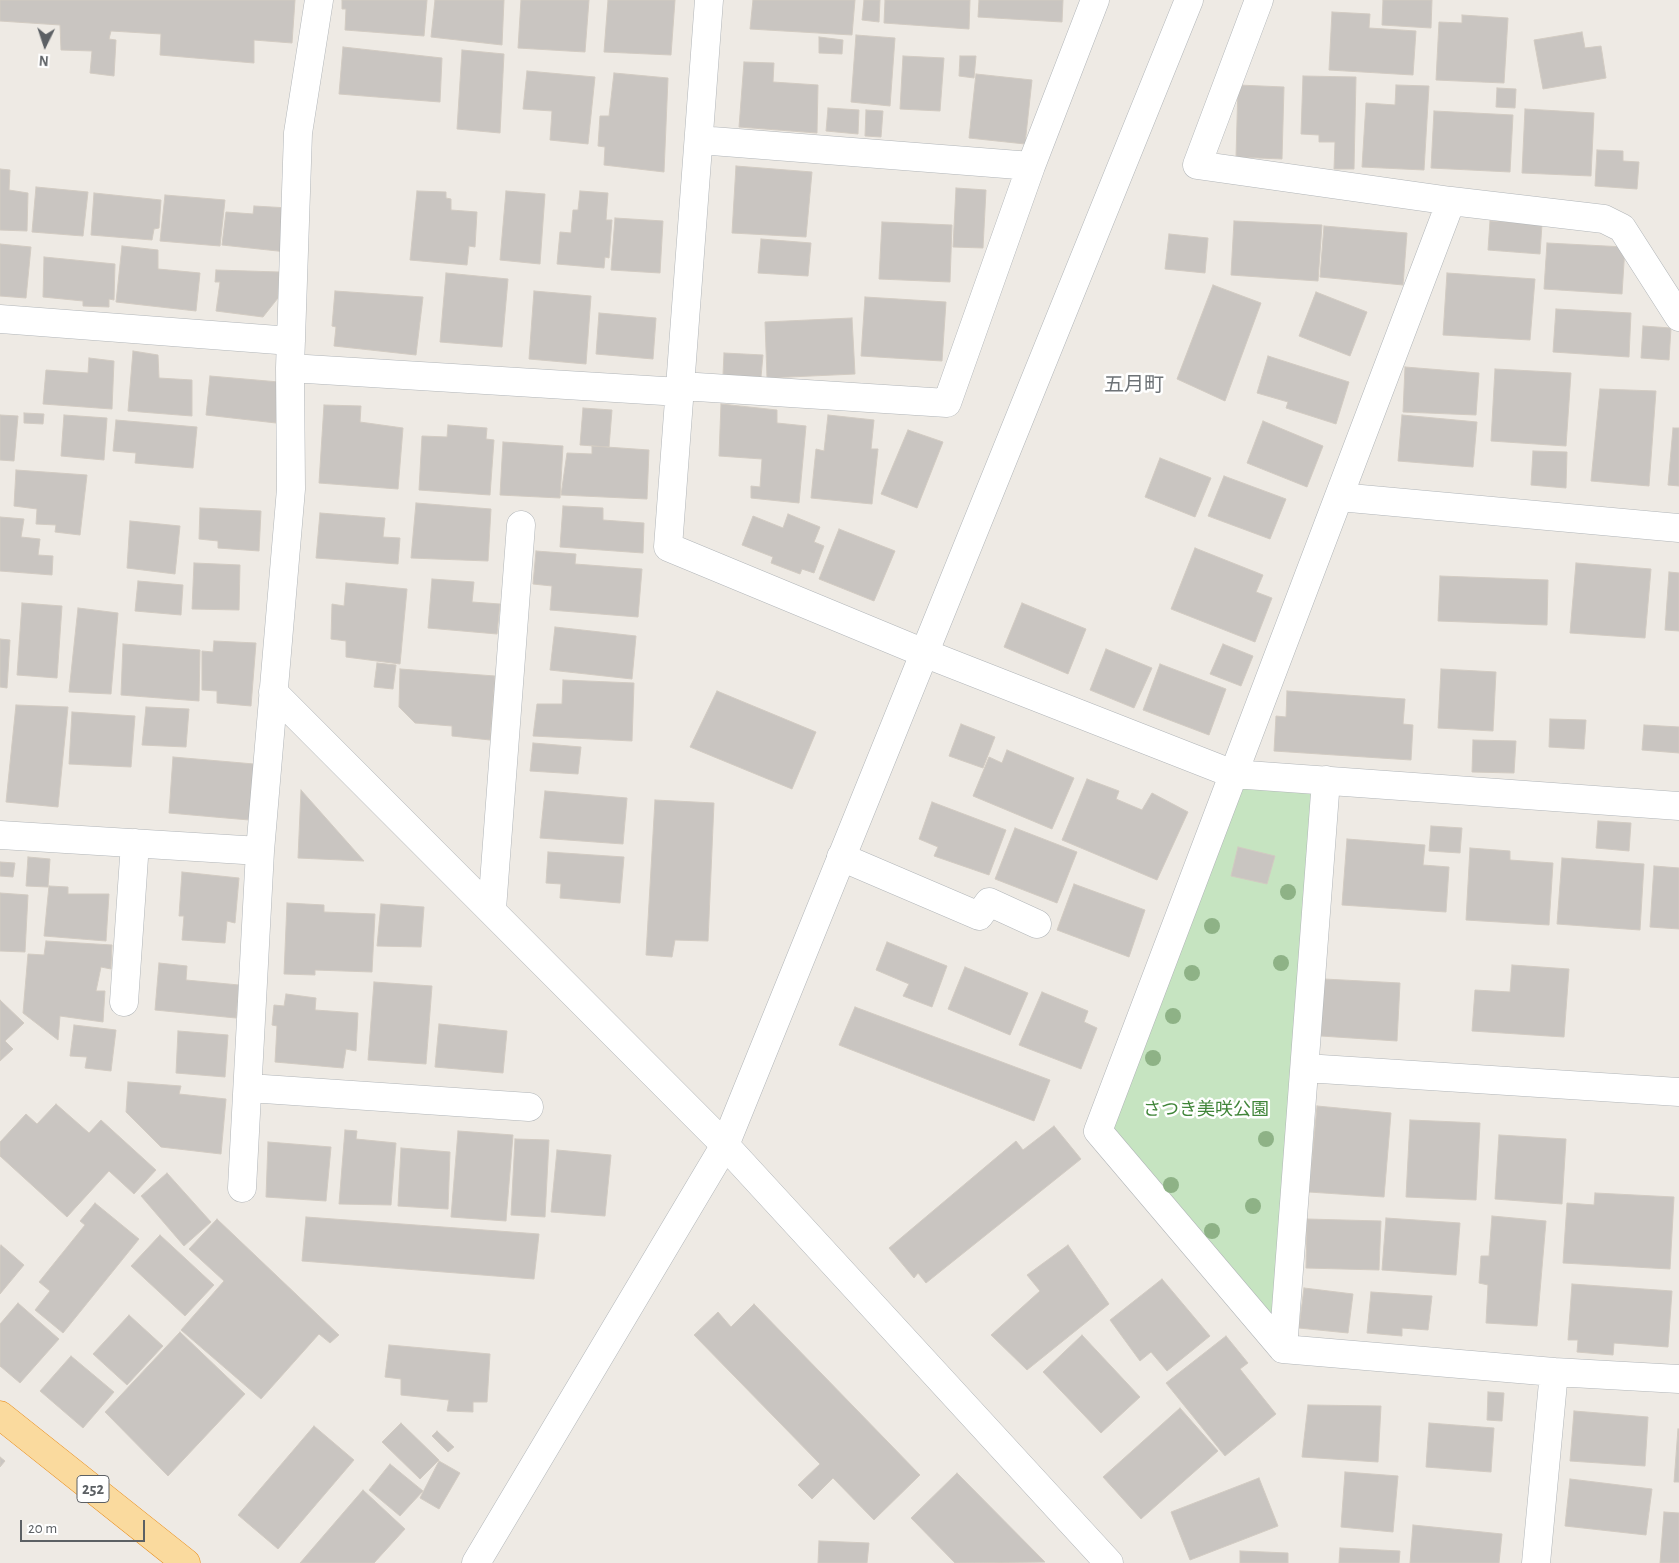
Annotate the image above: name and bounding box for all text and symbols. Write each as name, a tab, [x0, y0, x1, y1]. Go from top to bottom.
north arrow	[20, 20, 70, 70]
text: N	[39, 53, 49, 67]
district label: 五月町	[1104, 373, 1164, 397]
park label: さつき美咲公園	[1143, 1099, 1269, 1121]
road number: 252	[77, 1476, 109, 1502]
scale bar	[22, 1510, 148, 1542]
text: 20 m	[28, 1521, 57, 1536]

